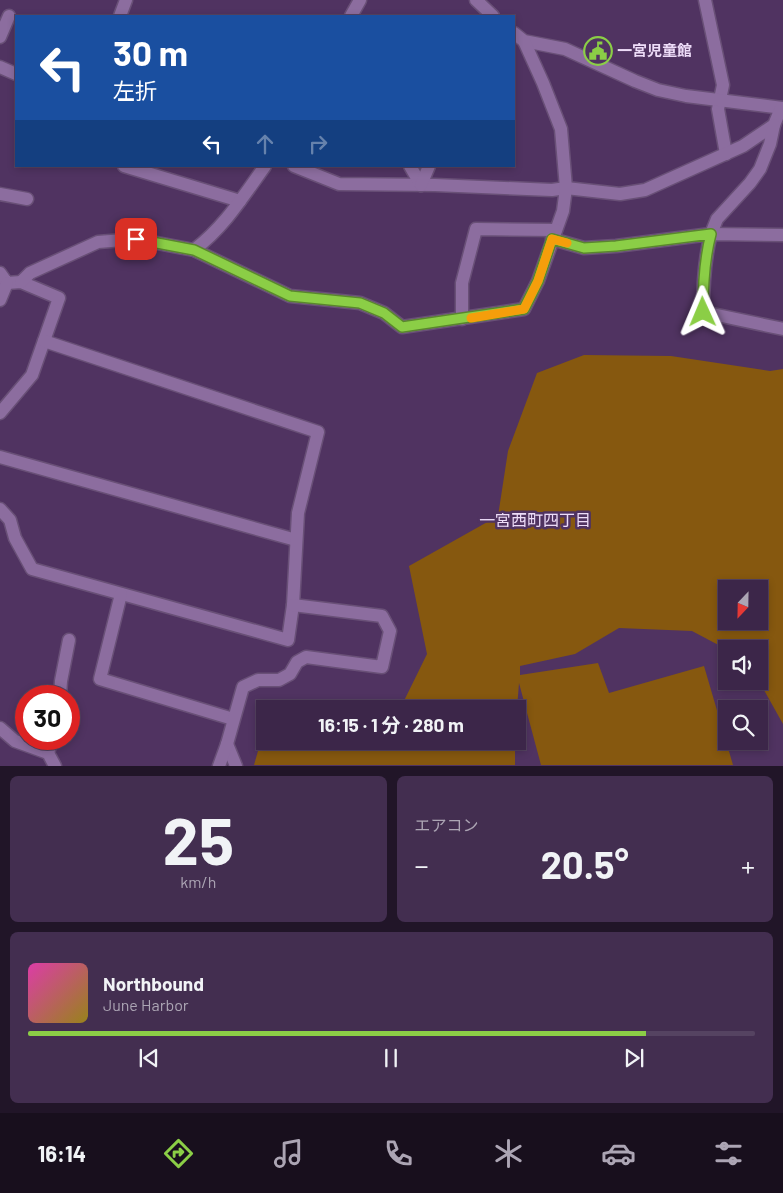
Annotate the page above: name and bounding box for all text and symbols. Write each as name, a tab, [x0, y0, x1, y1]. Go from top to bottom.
text: 30 m	[113, 31, 188, 73]
icon: left	[30, 35, 95, 100]
public building icon: 一宮児童館	[583, 36, 613, 66]
place label: 一宮児童館	[617, 41, 692, 59]
text: 左折	[113, 77, 157, 103]
icon: left	[198, 130, 226, 158]
icon: ahead	[251, 130, 279, 158]
icon: right	[304, 130, 332, 158]
pin	[115, 218, 157, 260]
icon: arrive	[122, 225, 150, 253]
position arrow	[676, 285, 728, 337]
district label: 一宮西町四丁目	[479, 510, 591, 529]
north arrow	[718, 580, 768, 630]
map controls	[718, 580, 768, 750]
button: sound	[718, 640, 768, 690]
speed limit sign: 30	[15, 685, 80, 750]
button: search	[718, 700, 768, 750]
text: 16:15 · 1 分 · 280 m	[318, 713, 464, 736]
text: 25	[163, 800, 234, 878]
text: エアコン	[415, 815, 479, 834]
text: 20.5°	[541, 841, 629, 887]
text: −	[415, 848, 429, 882]
text: +	[741, 848, 755, 882]
text: km/h	[180, 872, 216, 891]
text: Northbound	[103, 972, 204, 995]
text: June Harbor	[103, 995, 189, 1014]
icon: previous	[135, 1044, 163, 1072]
icon: pause	[377, 1044, 405, 1072]
icon: next	[620, 1044, 648, 1072]
icon: directions	[161, 1136, 196, 1171]
icon: music	[271, 1136, 306, 1171]
icon: phone	[381, 1136, 416, 1171]
icon: climate	[491, 1136, 526, 1171]
icon: car	[601, 1136, 636, 1171]
icon: filters	[711, 1136, 746, 1171]
text: 16:14	[37, 1140, 86, 1166]

